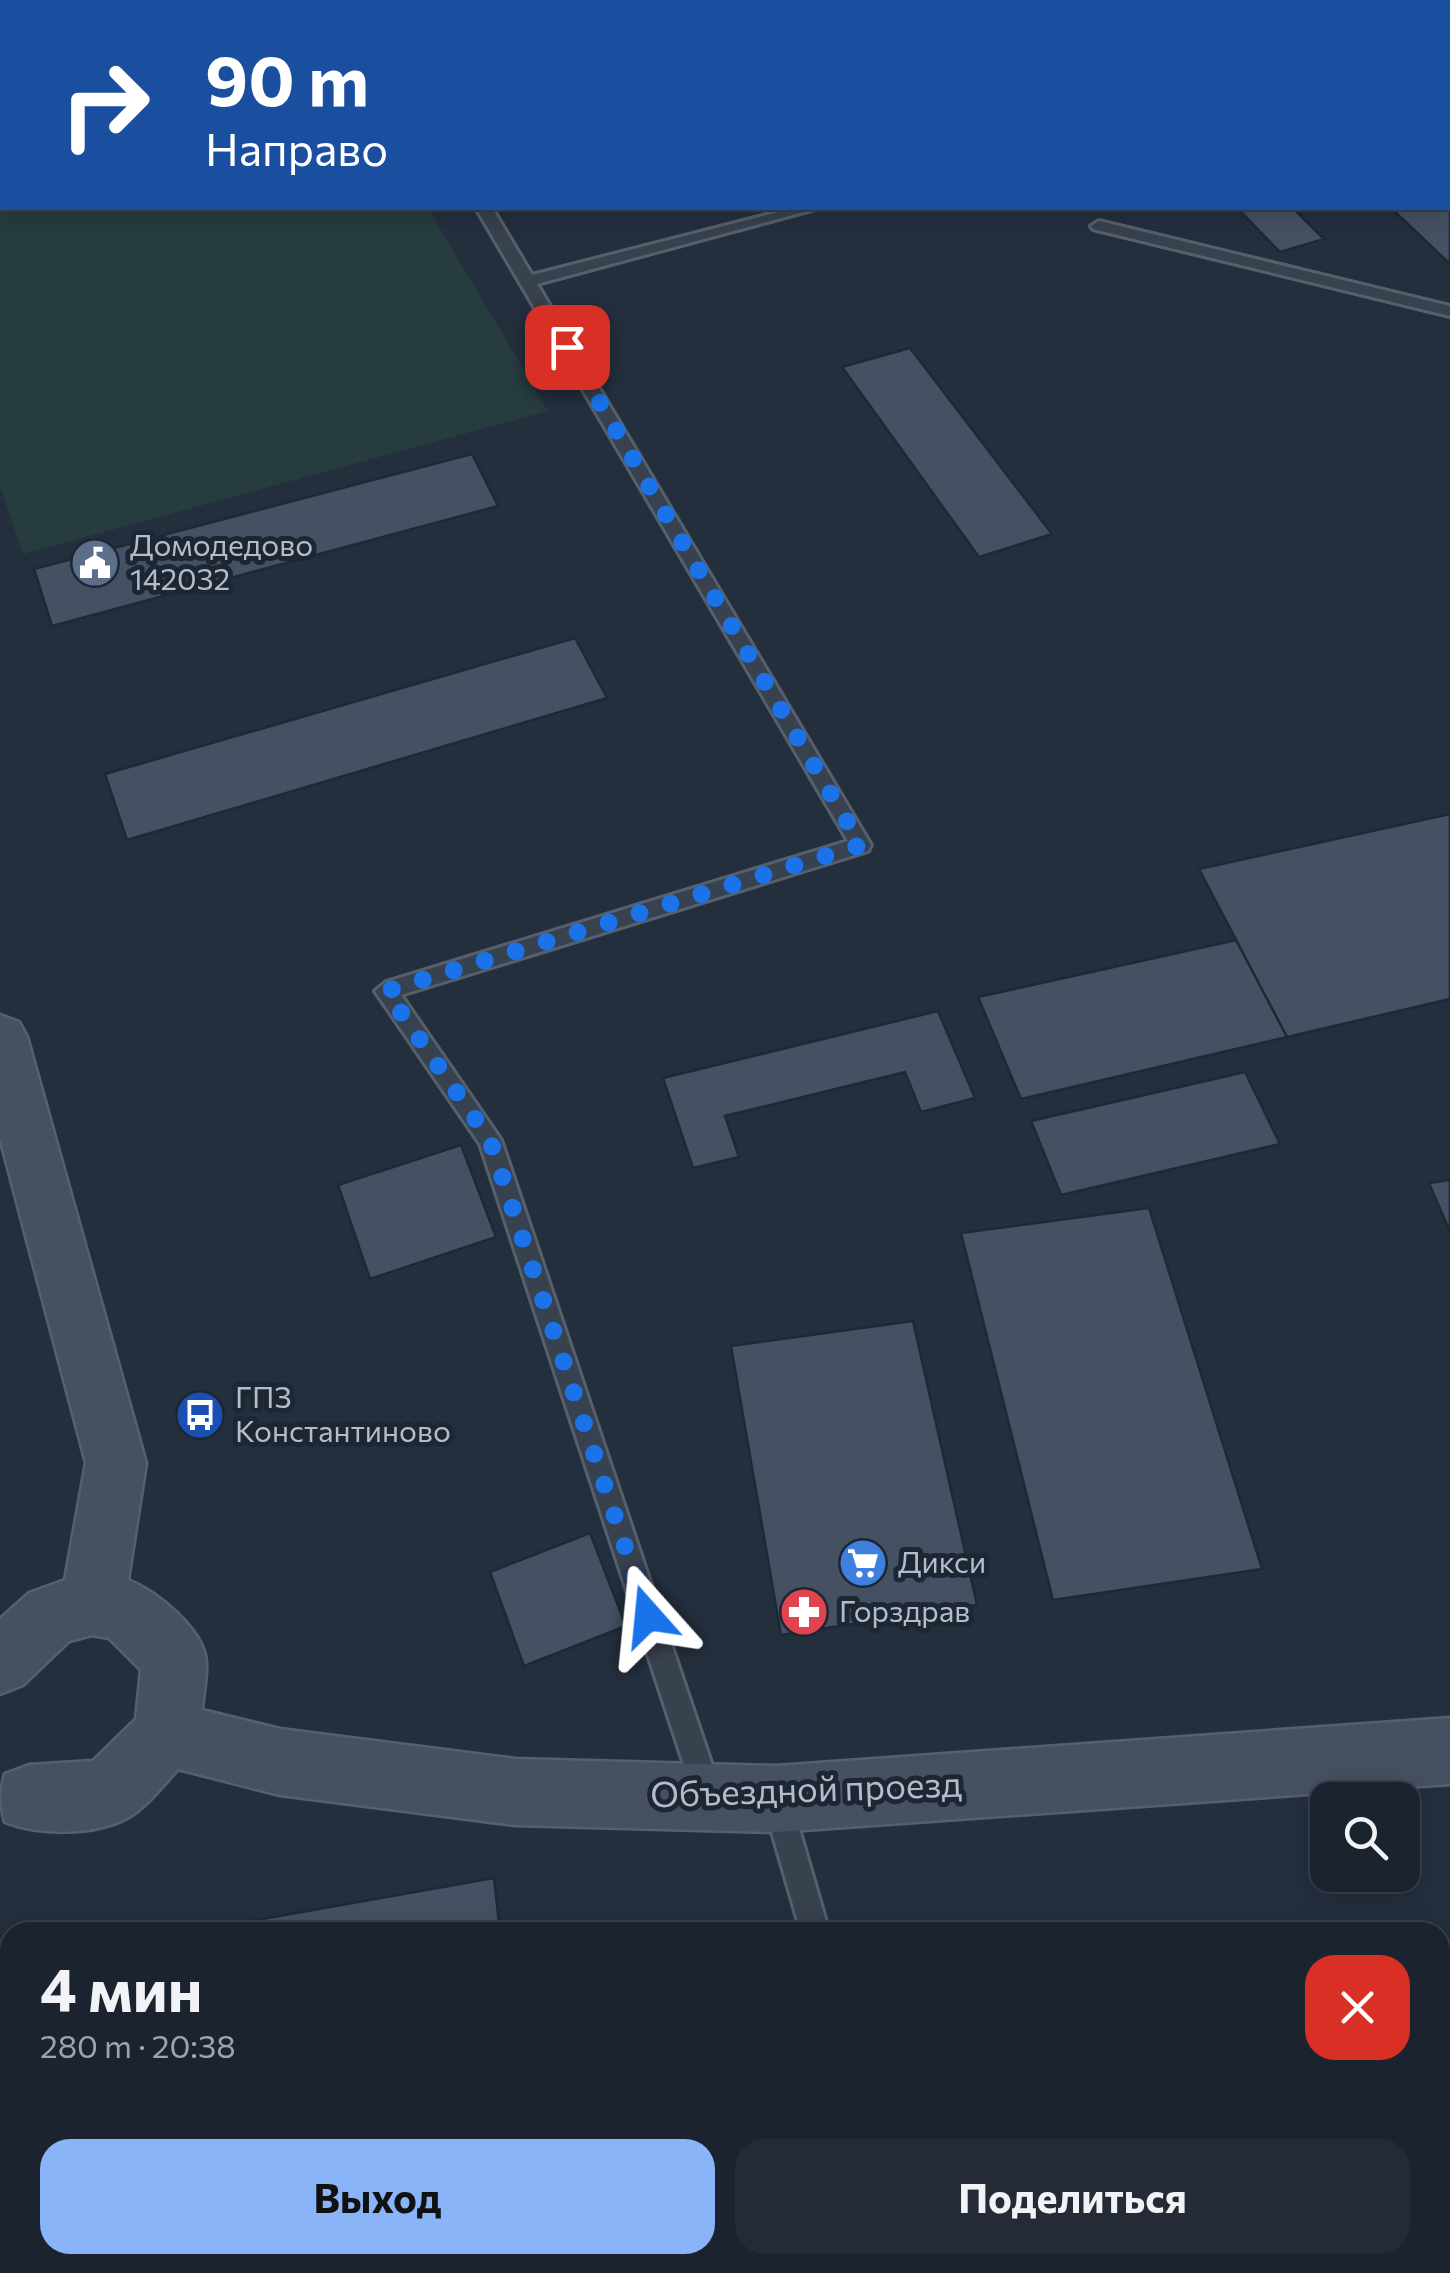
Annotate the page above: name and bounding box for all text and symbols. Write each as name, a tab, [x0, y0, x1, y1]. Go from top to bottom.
text: 90 m	[205, 35, 369, 120]
icon: right	[40, 40, 170, 170]
text: Направо	[205, 120, 388, 175]
pin	[525, 305, 610, 390]
icon: arrive	[540, 320, 595, 375]
place label: Домодедово 142032	[130, 525, 313, 596]
public building icon: Домодедово 142032	[69, 537, 121, 589]
place label: ГПЗ Константиново	[235, 1377, 451, 1448]
bus stop icon: ГПЗ Константиново	[174, 1389, 226, 1441]
supermarket icon: Дикси	[837, 1537, 889, 1589]
place label: Дикси	[898, 1542, 986, 1579]
position arrow	[596, 1564, 700, 1668]
pharmacy icon: Горздрав	[778, 1586, 830, 1638]
place label: Горздрав	[839, 1591, 970, 1628]
street label: Объездной проезд	[649, 1761, 962, 1814]
map controls	[1310, 1782, 1420, 1892]
button: search	[1310, 1782, 1420, 1892]
text: 4 мин	[40, 1951, 202, 2024]
button: close	[1305, 1955, 1410, 2060]
text: 280 m · 20:38	[40, 2025, 236, 2065]
button: Выход	[40, 2139, 715, 2254]
button: Поделиться	[735, 2139, 1410, 2254]

